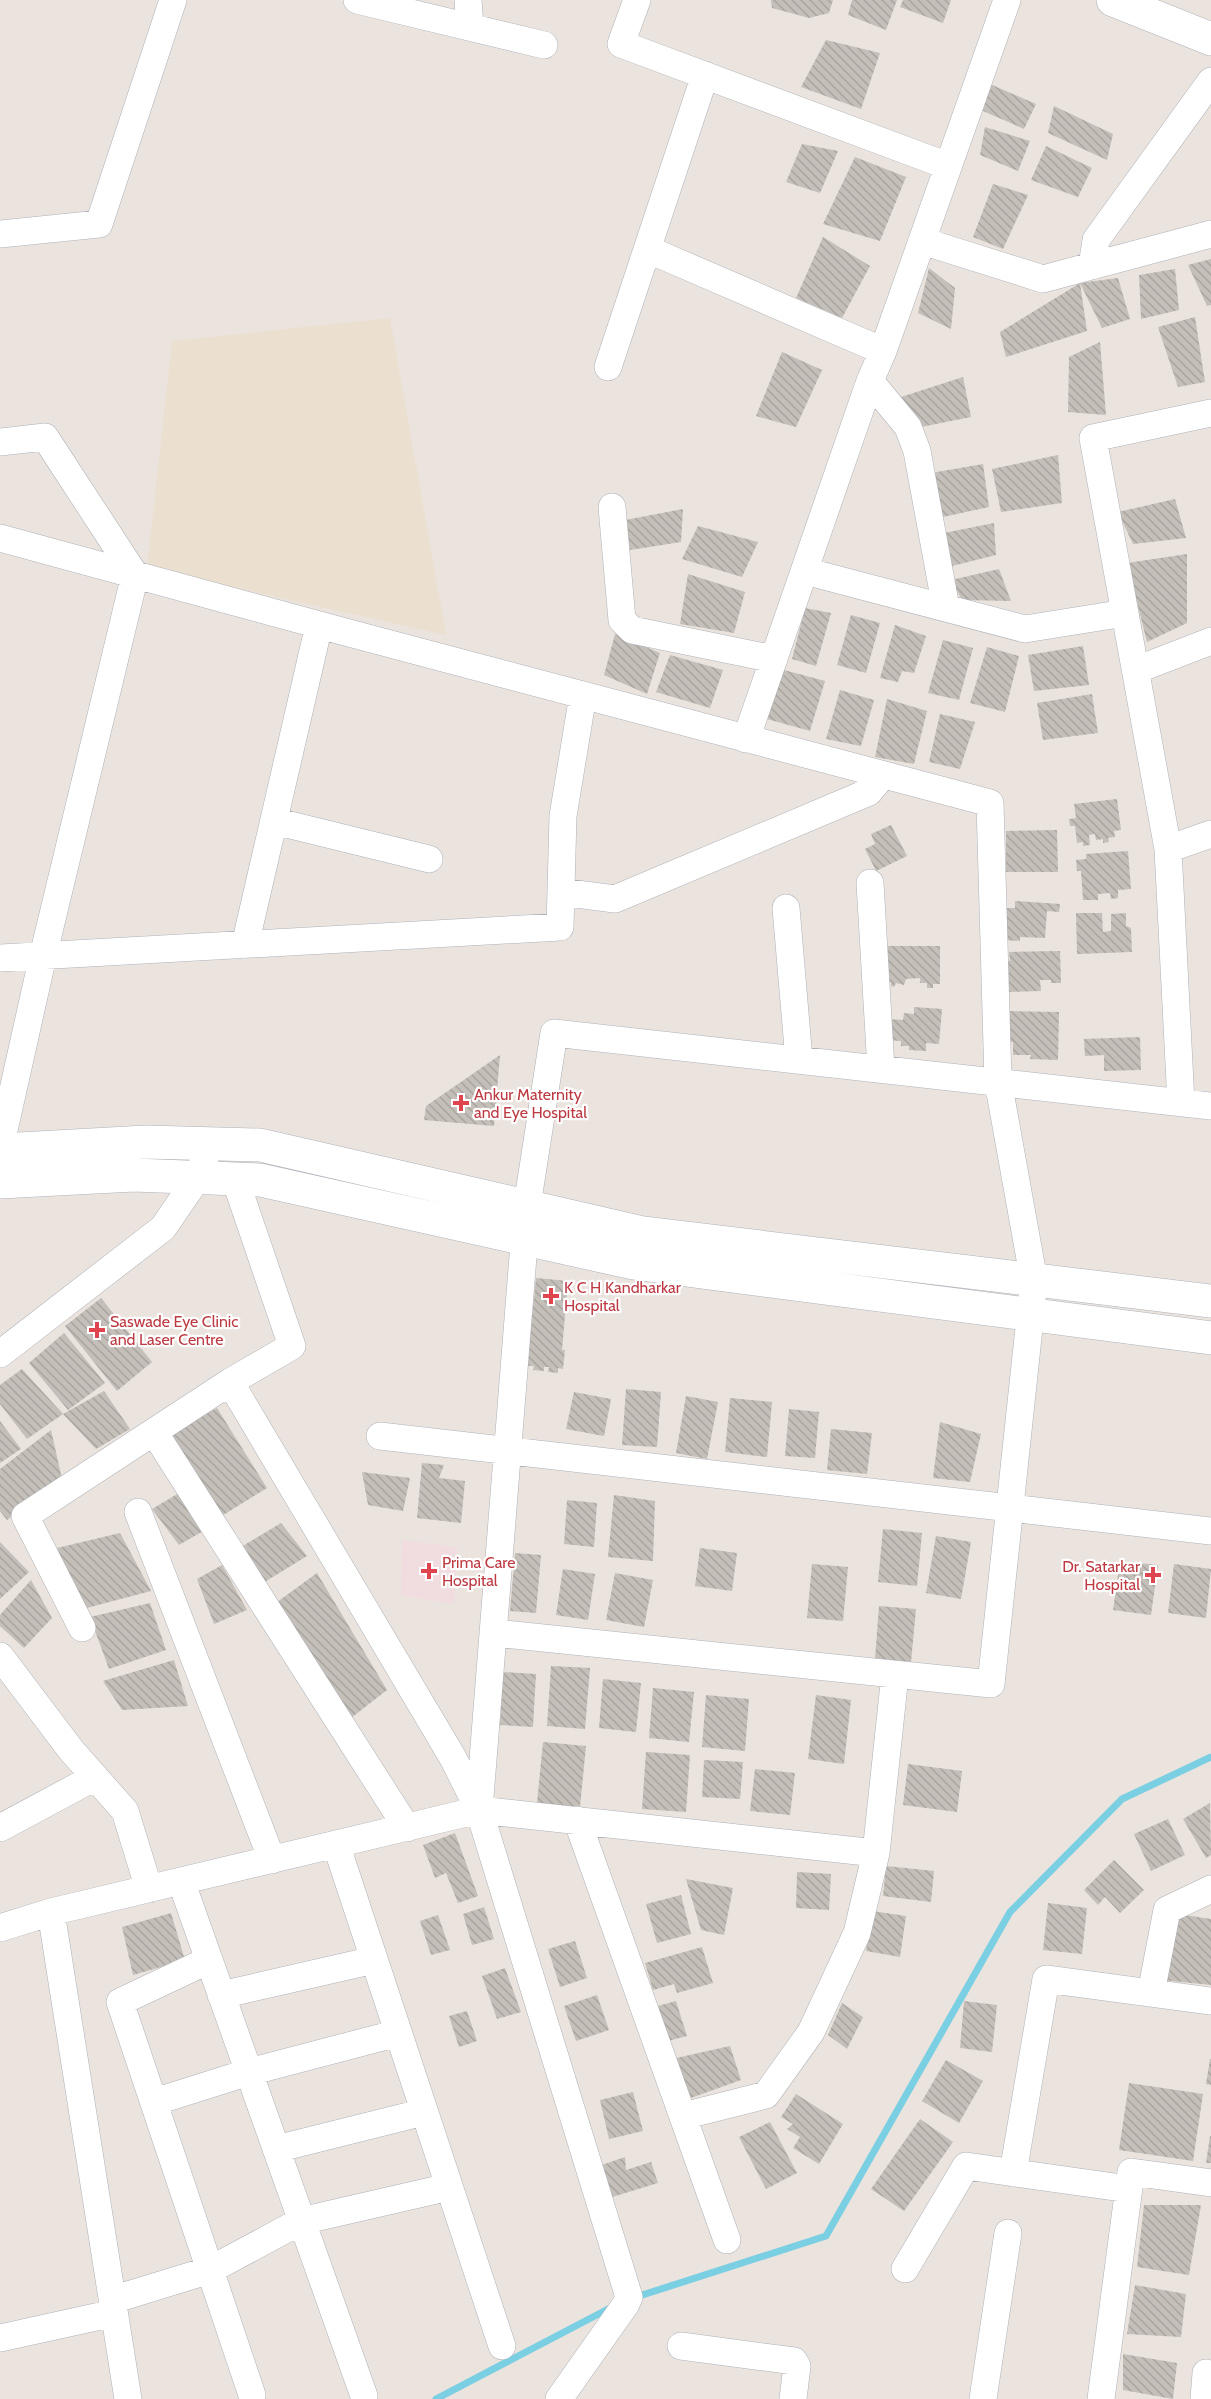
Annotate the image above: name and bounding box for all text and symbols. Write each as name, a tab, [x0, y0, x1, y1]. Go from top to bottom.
place label: Ankur Maternity and Eye Hospital	[474, 1085, 587, 1122]
marker: Ankur Maternity and Eye Hospital	[452, 1094, 470, 1112]
place label: K C H Kandharkar Hospital	[564, 1278, 682, 1315]
marker: K C H Kandharkar Hospital	[542, 1287, 560, 1305]
place label: Saswade Eye Clinic and Laser Centre	[110, 1312, 238, 1349]
marker: Saswade Eye Clinic and Laser Centre	[88, 1321, 106, 1339]
place label: Prima Care Hospital	[442, 1553, 515, 1590]
place label: Dr. Satarkar Hospital	[1062, 1557, 1141, 1594]
marker: Prima Care Hospital	[420, 1562, 438, 1580]
marker: Dr. Satarkar Hospital	[1144, 1566, 1162, 1584]

